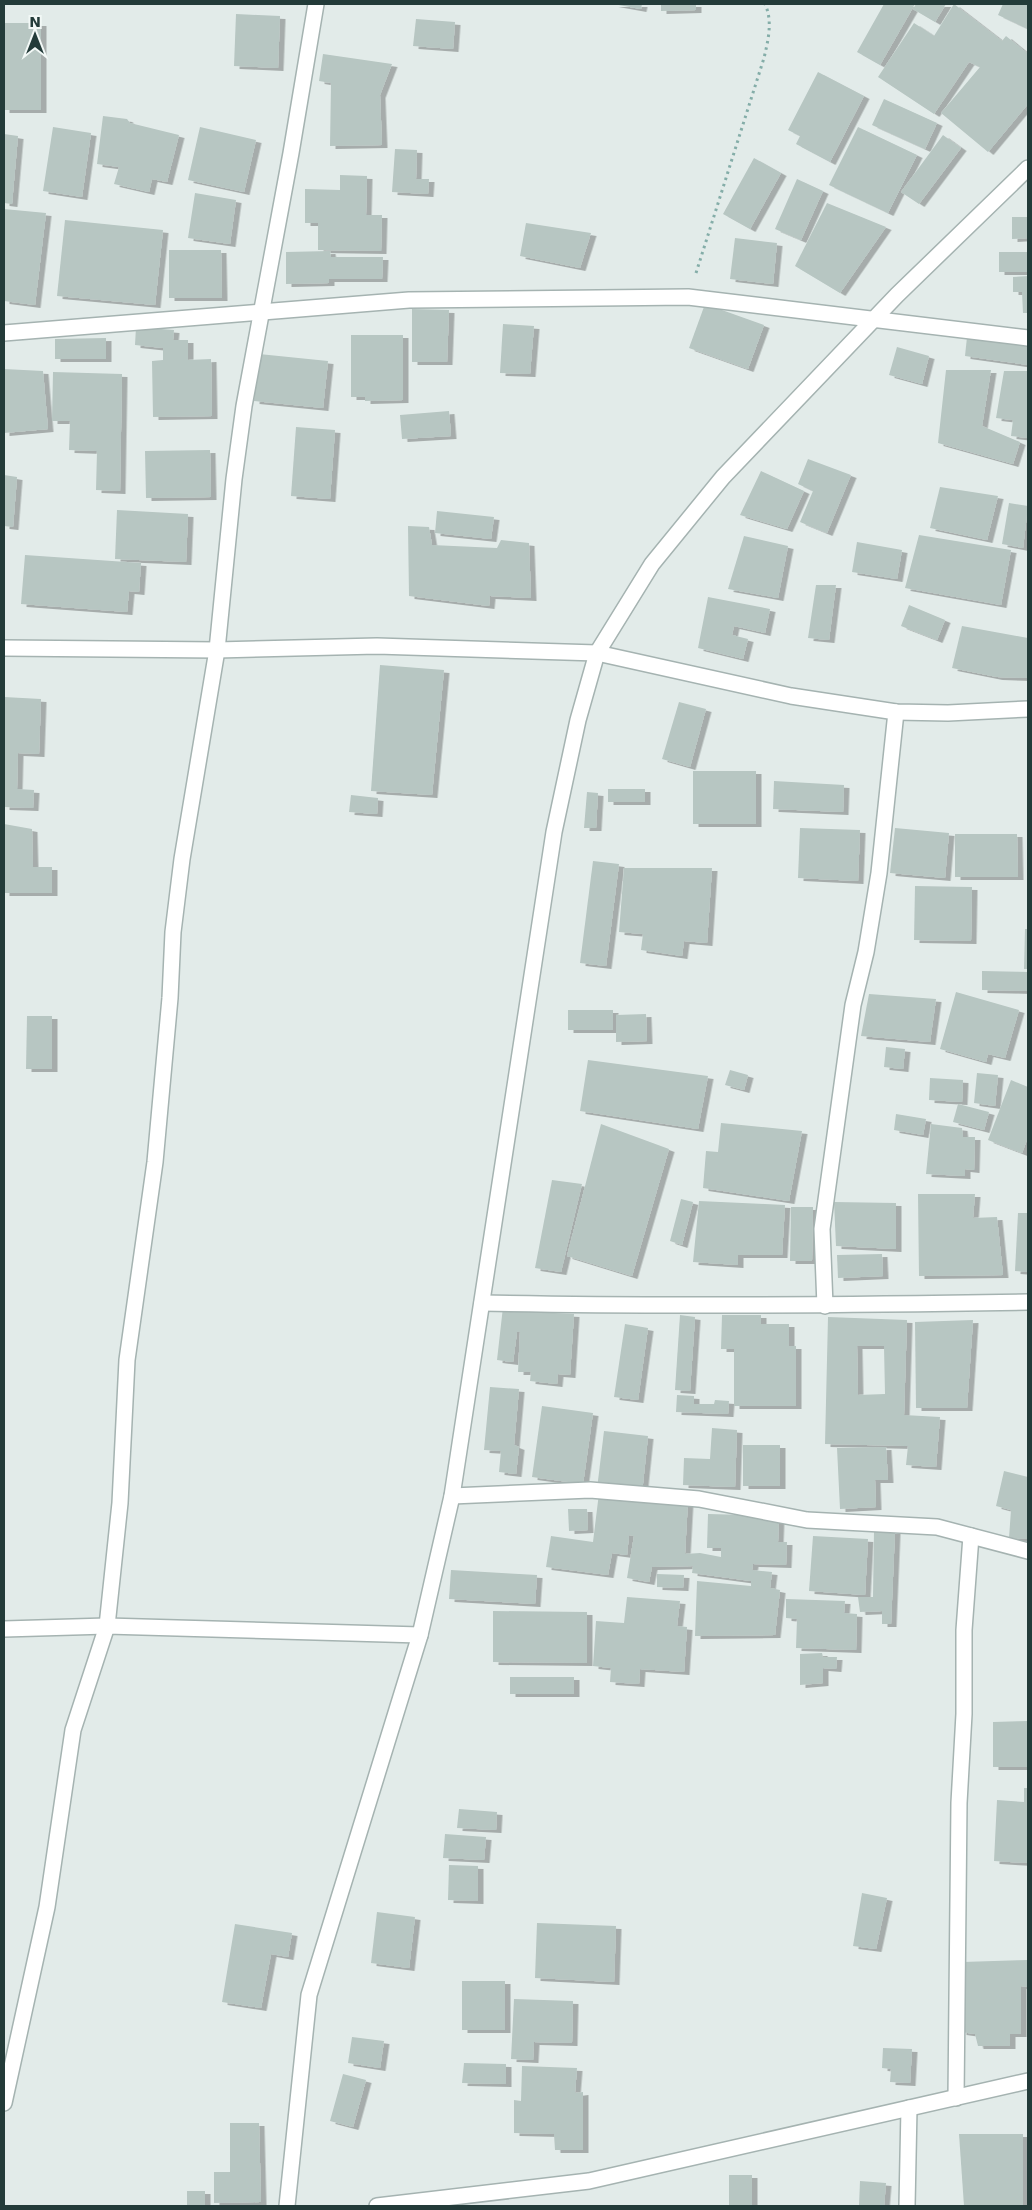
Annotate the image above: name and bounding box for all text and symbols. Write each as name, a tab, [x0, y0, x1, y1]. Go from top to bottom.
north arrow	[10, 10, 60, 60]
text: N	[29, 14, 41, 30]

